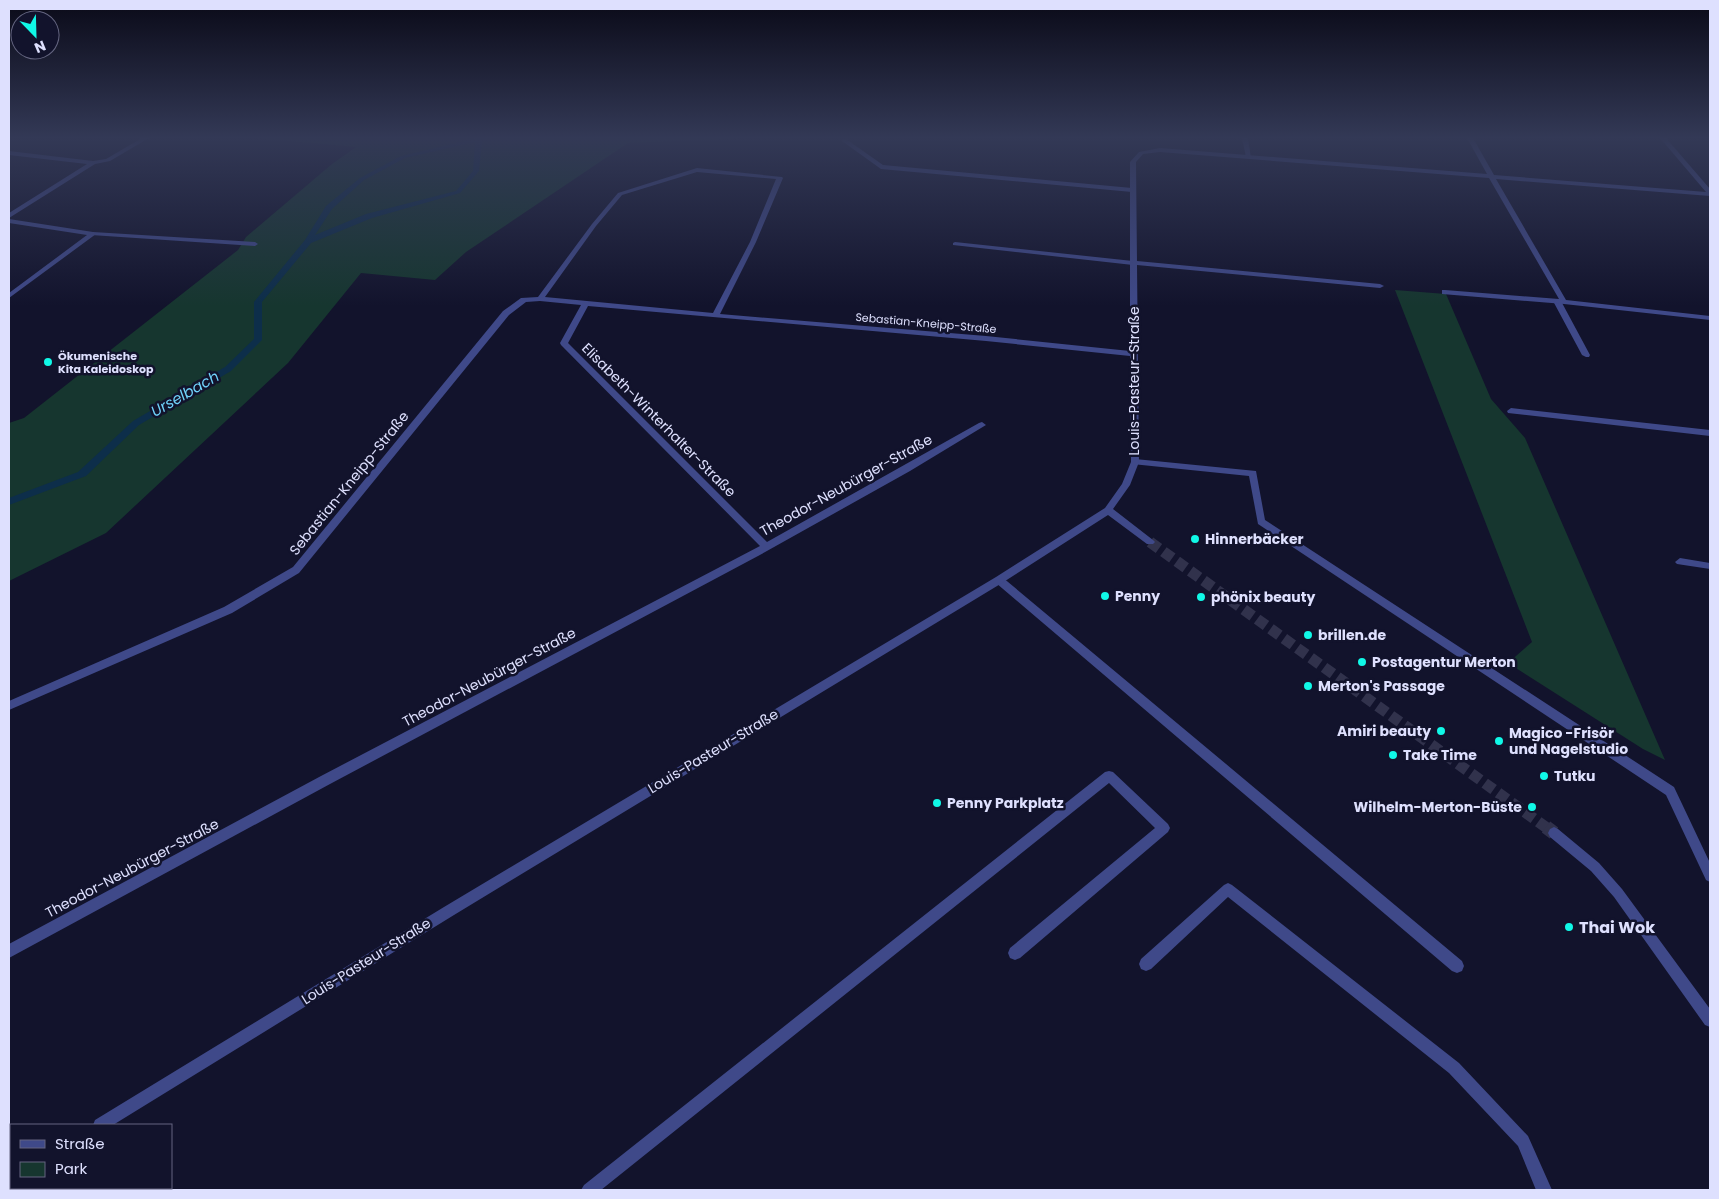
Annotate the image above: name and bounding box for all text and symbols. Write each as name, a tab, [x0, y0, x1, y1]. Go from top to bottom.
north arrow	[10, 10, 60, 60]
text: N	[31, 36, 49, 58]
street label: Louis-Pasteur-Straße	[1124, 306, 1144, 456]
street label: Sebastian-Kneipp-Straße	[855, 309, 997, 337]
street label: Elisabeth-Winterhalter-Straße	[577, 338, 741, 502]
place label: Ökumenische Kita Kaleidoskop	[58, 348, 154, 377]
marker: Ökumenische Kita Kaleidoskop	[42, 356, 54, 368]
water label: Urselbach	[147, 366, 223, 422]
street label: Sebastian-Kneipp-Straße	[285, 406, 414, 559]
street label: Theodor-Neubürger-Straße	[756, 429, 936, 541]
place label: Hinnerbäcker	[1205, 529, 1304, 549]
marker: Hinnerbäcker	[1189, 533, 1201, 545]
place label: Penny	[1115, 586, 1160, 606]
place label: phönix beauty	[1211, 587, 1315, 607]
marker: Penny	[1099, 590, 1111, 602]
marker: phönix beauty	[1195, 591, 1207, 603]
street label: Theodor-Neubürger-Straße	[399, 622, 580, 731]
place label: brillen.de	[1318, 625, 1386, 645]
marker: brillen.de	[1302, 629, 1314, 641]
place label: Postagentur Merton	[1372, 652, 1516, 672]
marker: Postagentur Merton	[1356, 656, 1368, 668]
place label: Merton's Passage	[1318, 676, 1445, 696]
marker: Merton's Passage	[1302, 680, 1314, 692]
street label: Louis-Pasteur-Straße	[644, 704, 782, 798]
place label: Amiri beauty	[1337, 721, 1431, 741]
place label: Magico -Frisör und Nagelstudio	[1509, 723, 1628, 759]
marker: Amiri beauty	[1435, 725, 1447, 737]
marker: Magico -Frisör und Nagelstudio	[1493, 735, 1505, 747]
place label: Take Time	[1403, 745, 1477, 765]
marker: Take Time	[1387, 749, 1399, 761]
place label: Tutku	[1554, 766, 1595, 786]
marker: Tutku	[1538, 770, 1550, 782]
place label: Penny Parkplatz	[947, 793, 1064, 813]
marker: Penny Parkplatz	[931, 797, 943, 809]
place label: Wilhelm-Merton-Büste	[1353, 797, 1522, 817]
marker: Wilhelm-Merton-Büste	[1526, 801, 1538, 813]
street label: Theodor-Neubürger-Straße	[42, 813, 223, 922]
street label: Louis-Pasteur-Straße	[297, 913, 435, 1009]
place label: Thai Wok	[1579, 916, 1655, 939]
marker: Thai Wok	[1563, 921, 1575, 933]
legend	[10, 1124, 172, 1189]
text: Straße	[55, 1133, 105, 1154]
text: Park	[55, 1158, 87, 1179]

